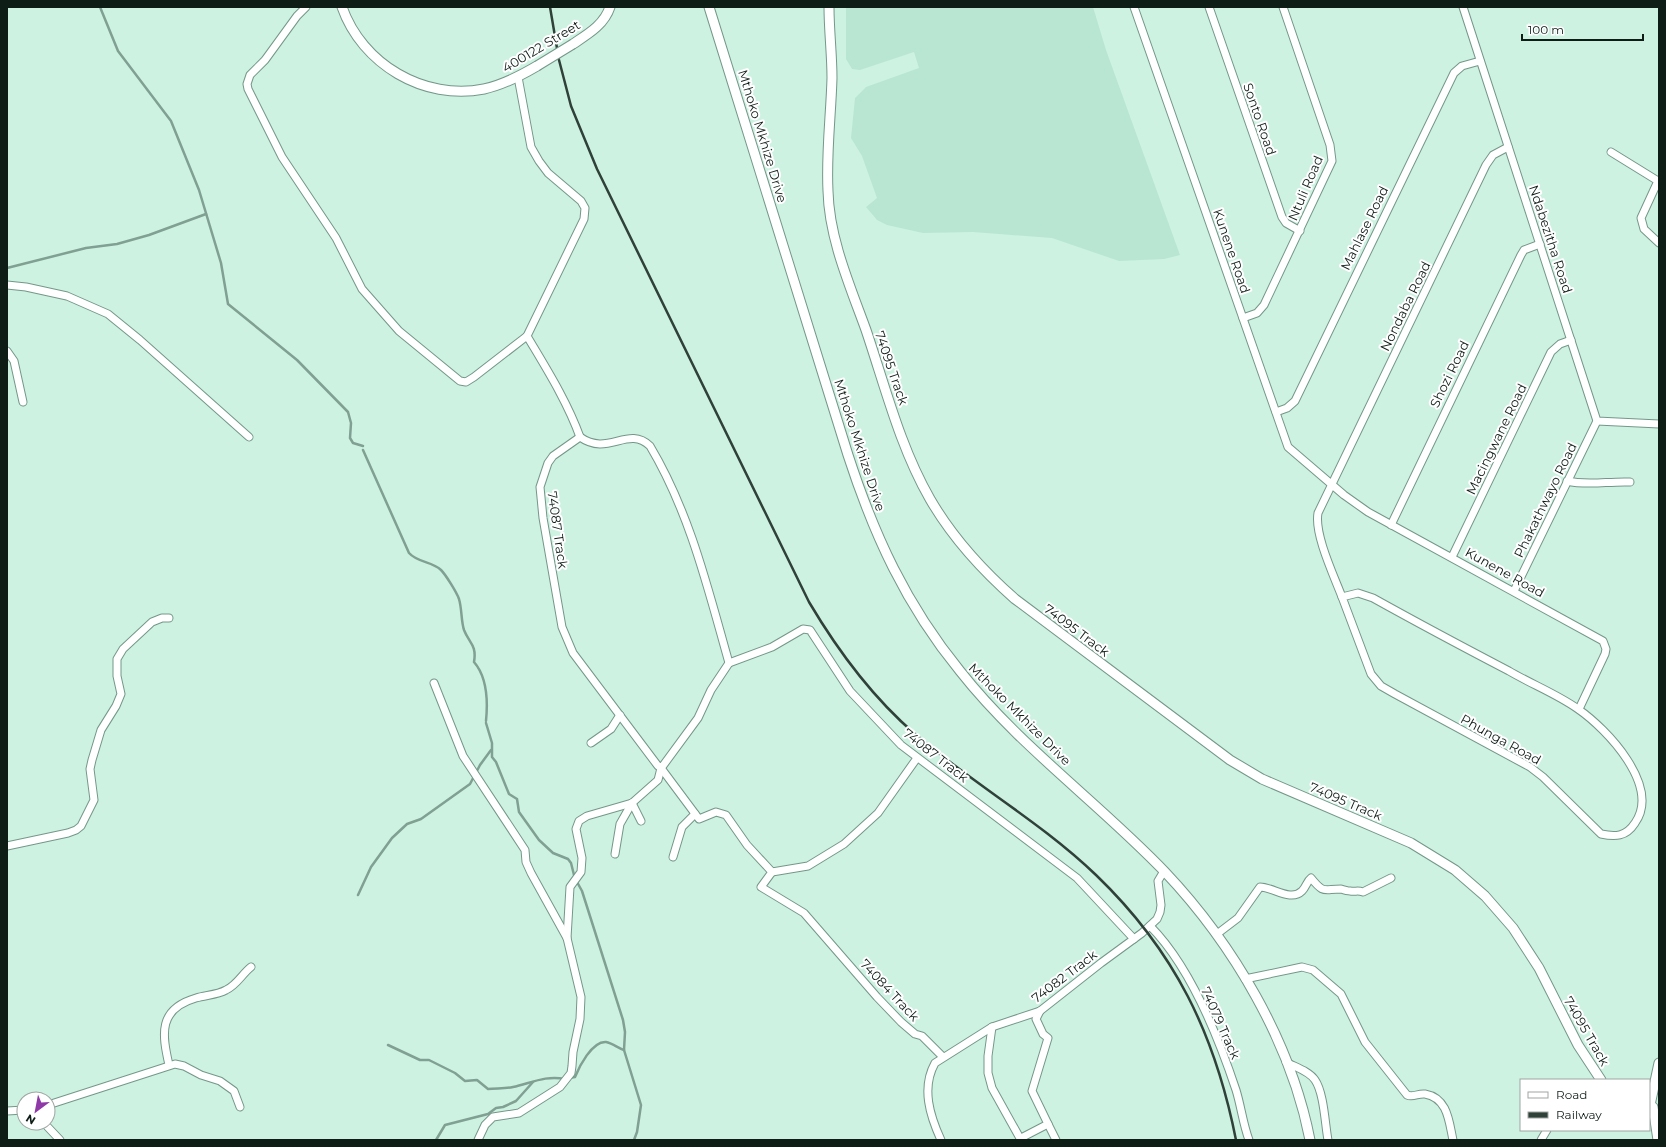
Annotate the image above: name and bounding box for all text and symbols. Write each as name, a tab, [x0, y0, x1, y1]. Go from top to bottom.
street label: 400122 Street	[499, 16, 583, 76]
scale bar	[1522, 16, 1643, 42]
text: 100 m	[1528, 22, 1564, 37]
street label: Mthoko Mkhize Drive	[735, 68, 791, 204]
street label: Sonto Road	[1240, 81, 1280, 157]
street label: Ntuli Road	[1284, 153, 1326, 223]
street label: Mahlase Road	[1337, 183, 1391, 273]
street label: Ndabezitha Road	[1526, 183, 1576, 295]
street label: Kunene Road	[1210, 207, 1254, 295]
street label: Nondaba Road	[1376, 259, 1434, 353]
street label: 74095 Track	[872, 329, 912, 407]
street label: Shozi Road	[1426, 338, 1472, 410]
street label: Mthoko Mkhize Drive	[831, 377, 889, 513]
street label: Macingwane Road	[1462, 381, 1530, 497]
street label: Phakathwayo Road	[1510, 440, 1580, 560]
street label: 74087 Track	[545, 490, 571, 570]
street label: Kunene Road	[1462, 544, 1548, 600]
street label: 74095 Track	[1041, 600, 1113, 660]
street label: Mthoko Mkhize Drive	[966, 660, 1075, 769]
street label: Phunga Road	[1458, 710, 1544, 768]
street label: 74087 Track	[900, 725, 972, 785]
street label: 74095 Track	[1307, 779, 1385, 824]
street label: 74082 Track	[1028, 946, 1100, 1006]
street label: 74084 Track	[857, 956, 923, 1024]
street label: 74079 Track	[1198, 984, 1244, 1062]
street label: 74095 Track	[1561, 994, 1613, 1069]
legend	[1520, 1079, 1650, 1131]
text: Road	[1556, 1087, 1587, 1102]
north arrow	[16, 1091, 56, 1131]
text: Railway	[1556, 1107, 1602, 1122]
text: N	[23, 1111, 38, 1128]

